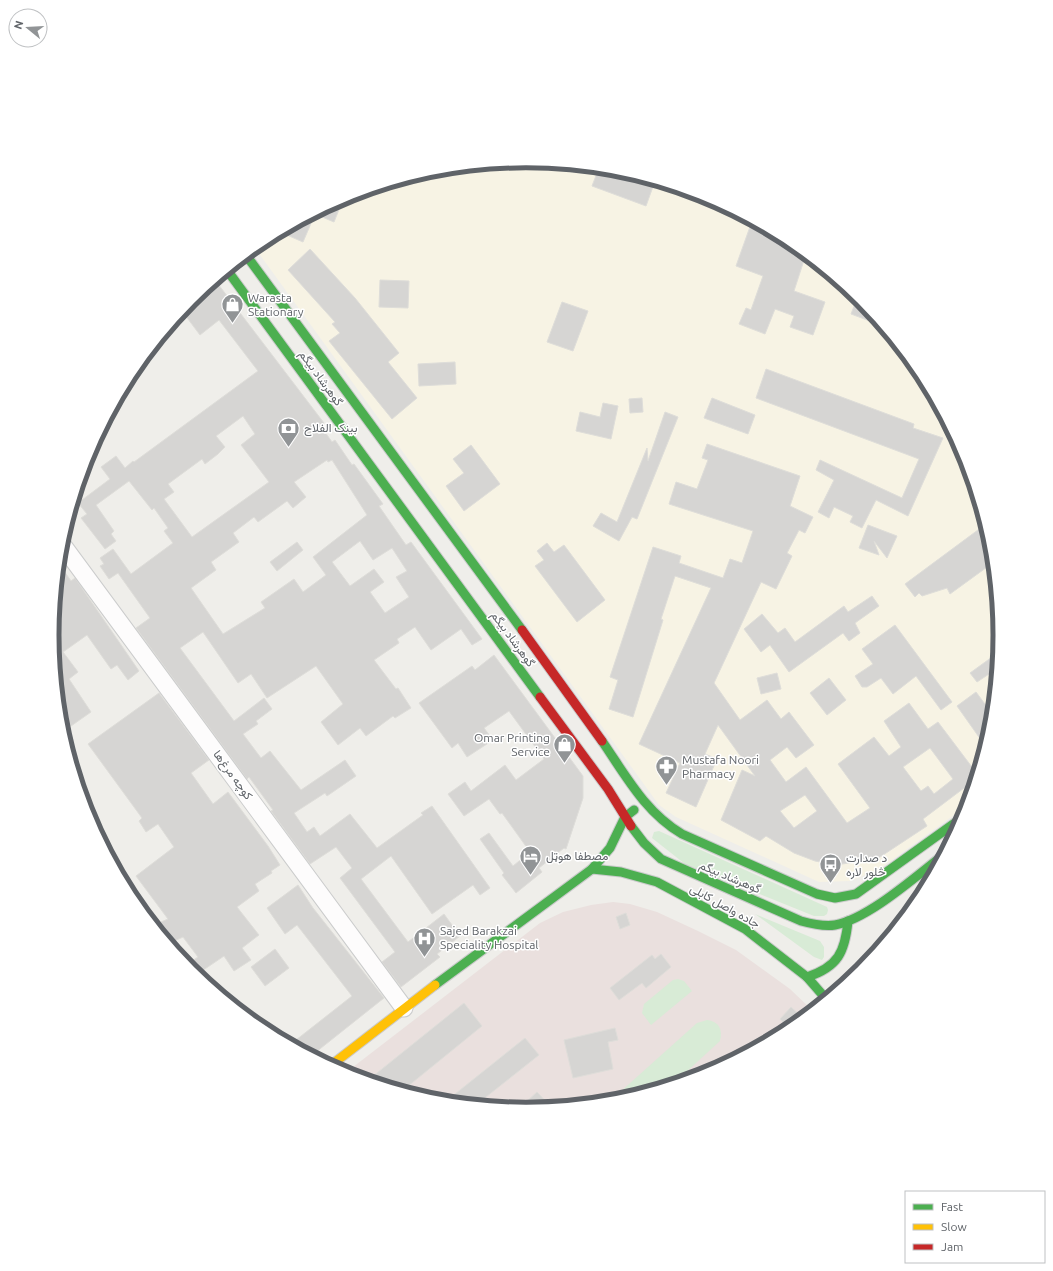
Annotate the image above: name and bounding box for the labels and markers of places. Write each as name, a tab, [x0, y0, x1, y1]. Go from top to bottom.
place label: Warasta Stationary	[248, 291, 304, 318]
shop icon: Warasta Stationary	[220, 292, 246, 325]
bank icon: بینک الفلاح	[276, 415, 302, 448]
place label: بینک الفلاح	[304, 421, 357, 437]
place label: Omar Printing Service	[474, 731, 550, 758]
shop icon: Omar Printing Service	[552, 732, 578, 765]
place label: Mustafa Noori Pharmacy	[682, 753, 759, 780]
pharmacy icon: Mustafa Noori Pharmacy	[653, 754, 679, 787]
hotel icon: مصطفا هوټل	[518, 843, 544, 876]
place label: مصطفا هوټل	[546, 849, 608, 864]
place label: د صدارت څلور لاره	[846, 851, 888, 880]
bus stop icon: د صدارت څلور لاره	[817, 852, 843, 885]
place label: Sajed Barakzai Speciality Hospital	[440, 924, 538, 951]
hospital icon: Sajed Barakzai Speciality Hospital	[411, 925, 437, 958]

